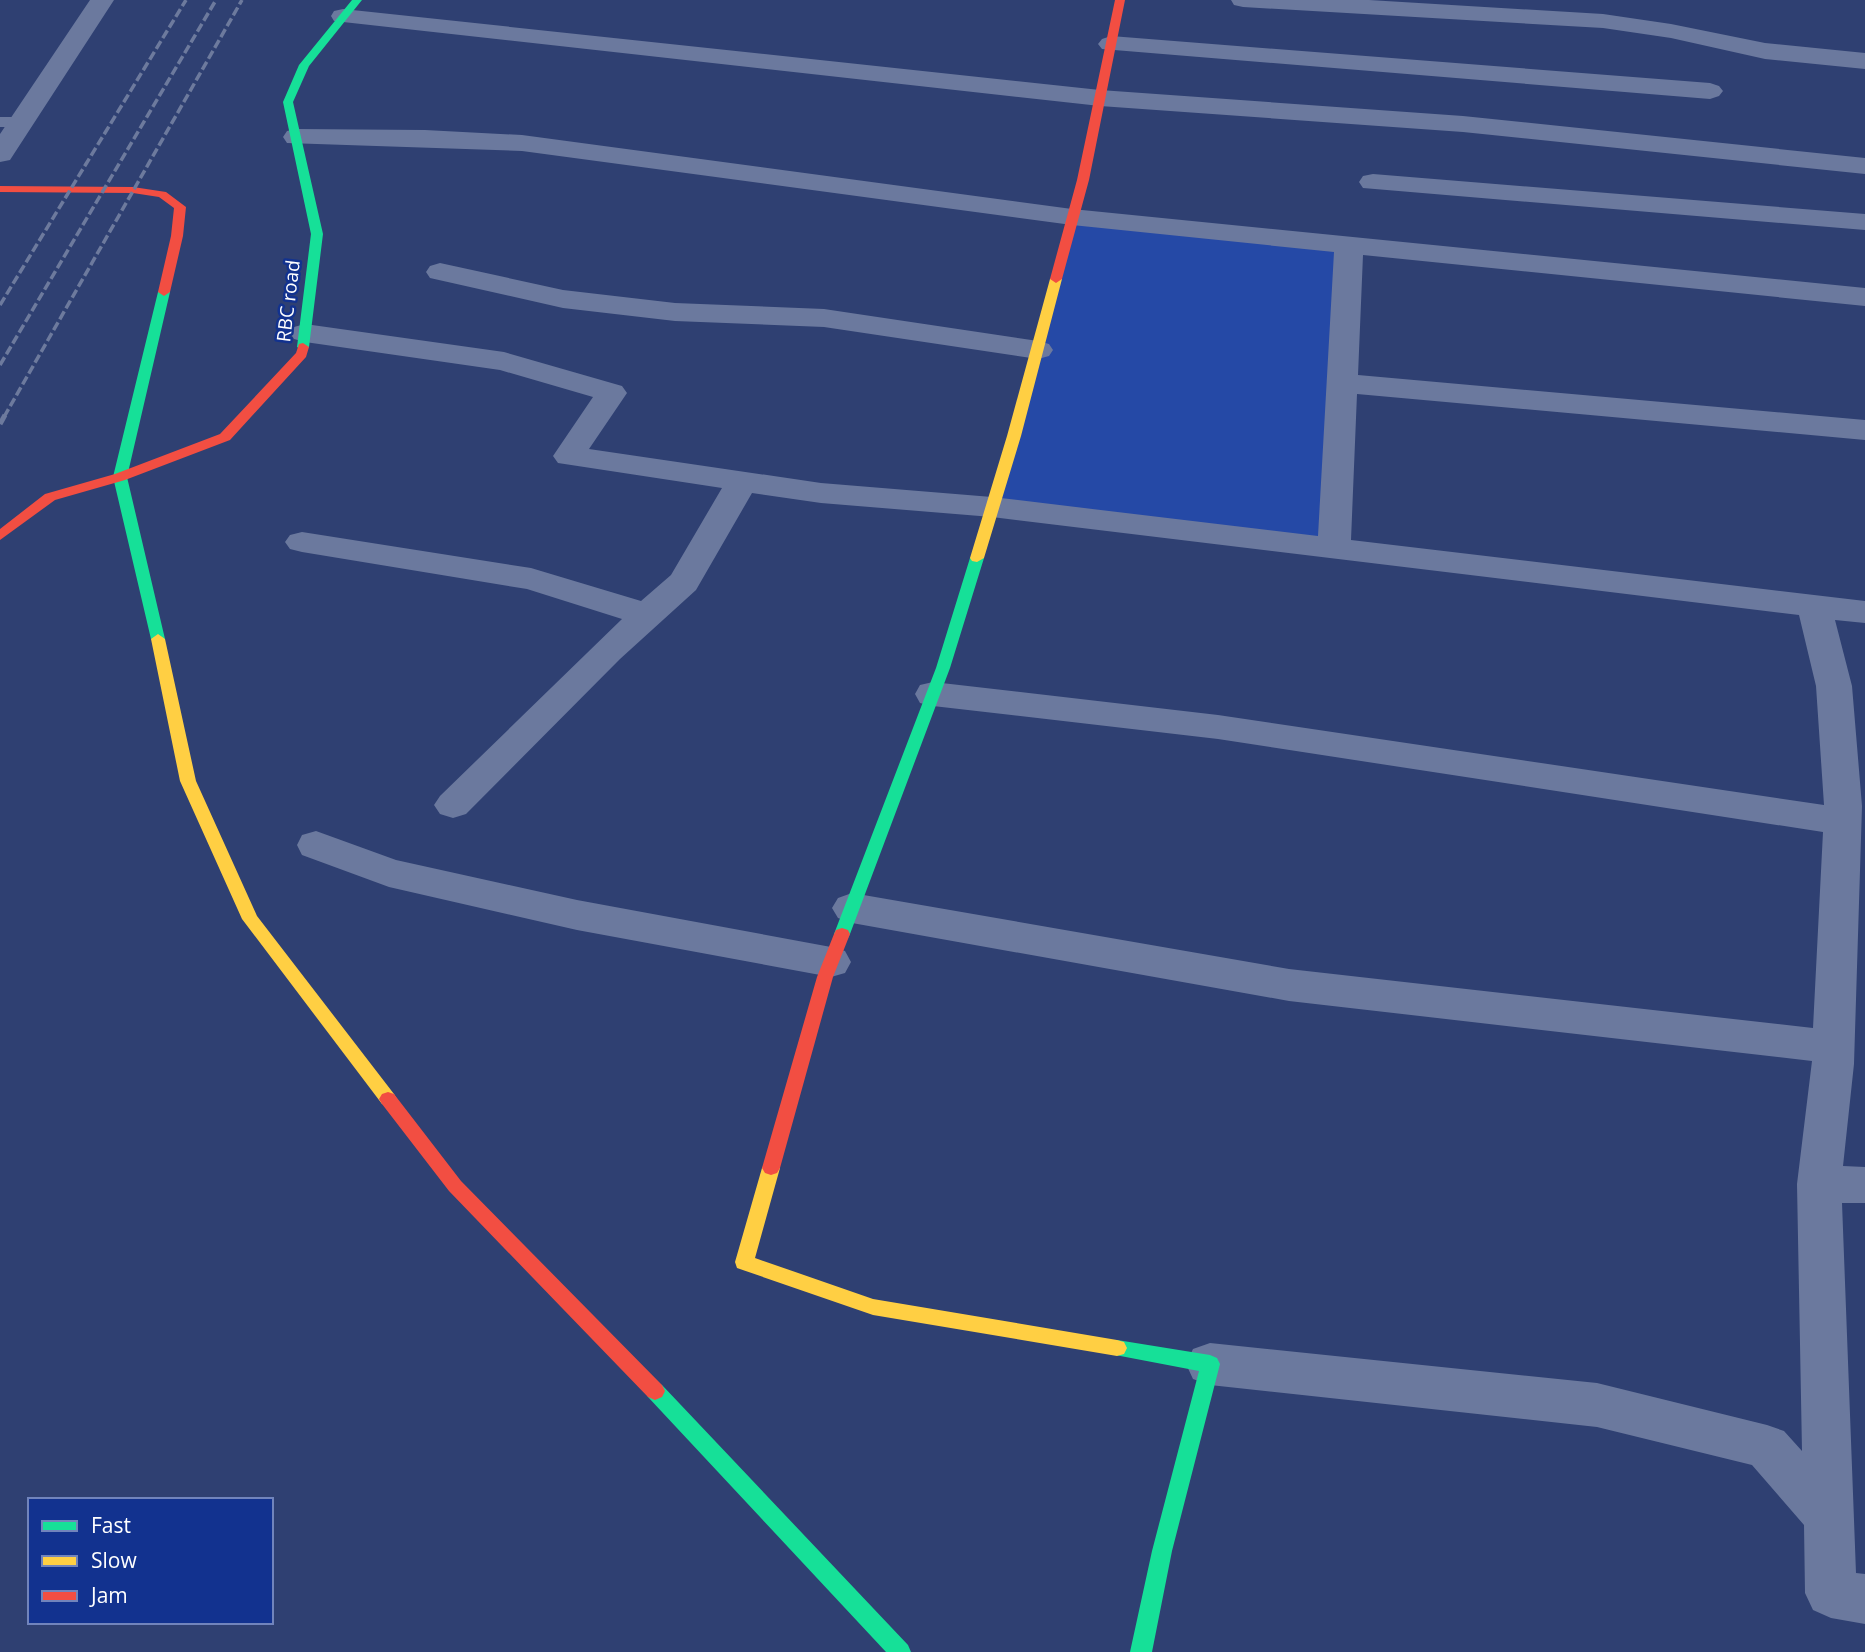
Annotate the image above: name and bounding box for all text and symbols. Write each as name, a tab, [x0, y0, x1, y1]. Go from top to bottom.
street label: RBC road	[270, 259, 306, 343]
legend	[28, 1498, 273, 1624]
text: Fast	[91, 1511, 131, 1539]
text: Slow	[91, 1546, 137, 1574]
text: Jam	[89, 1581, 128, 1609]

